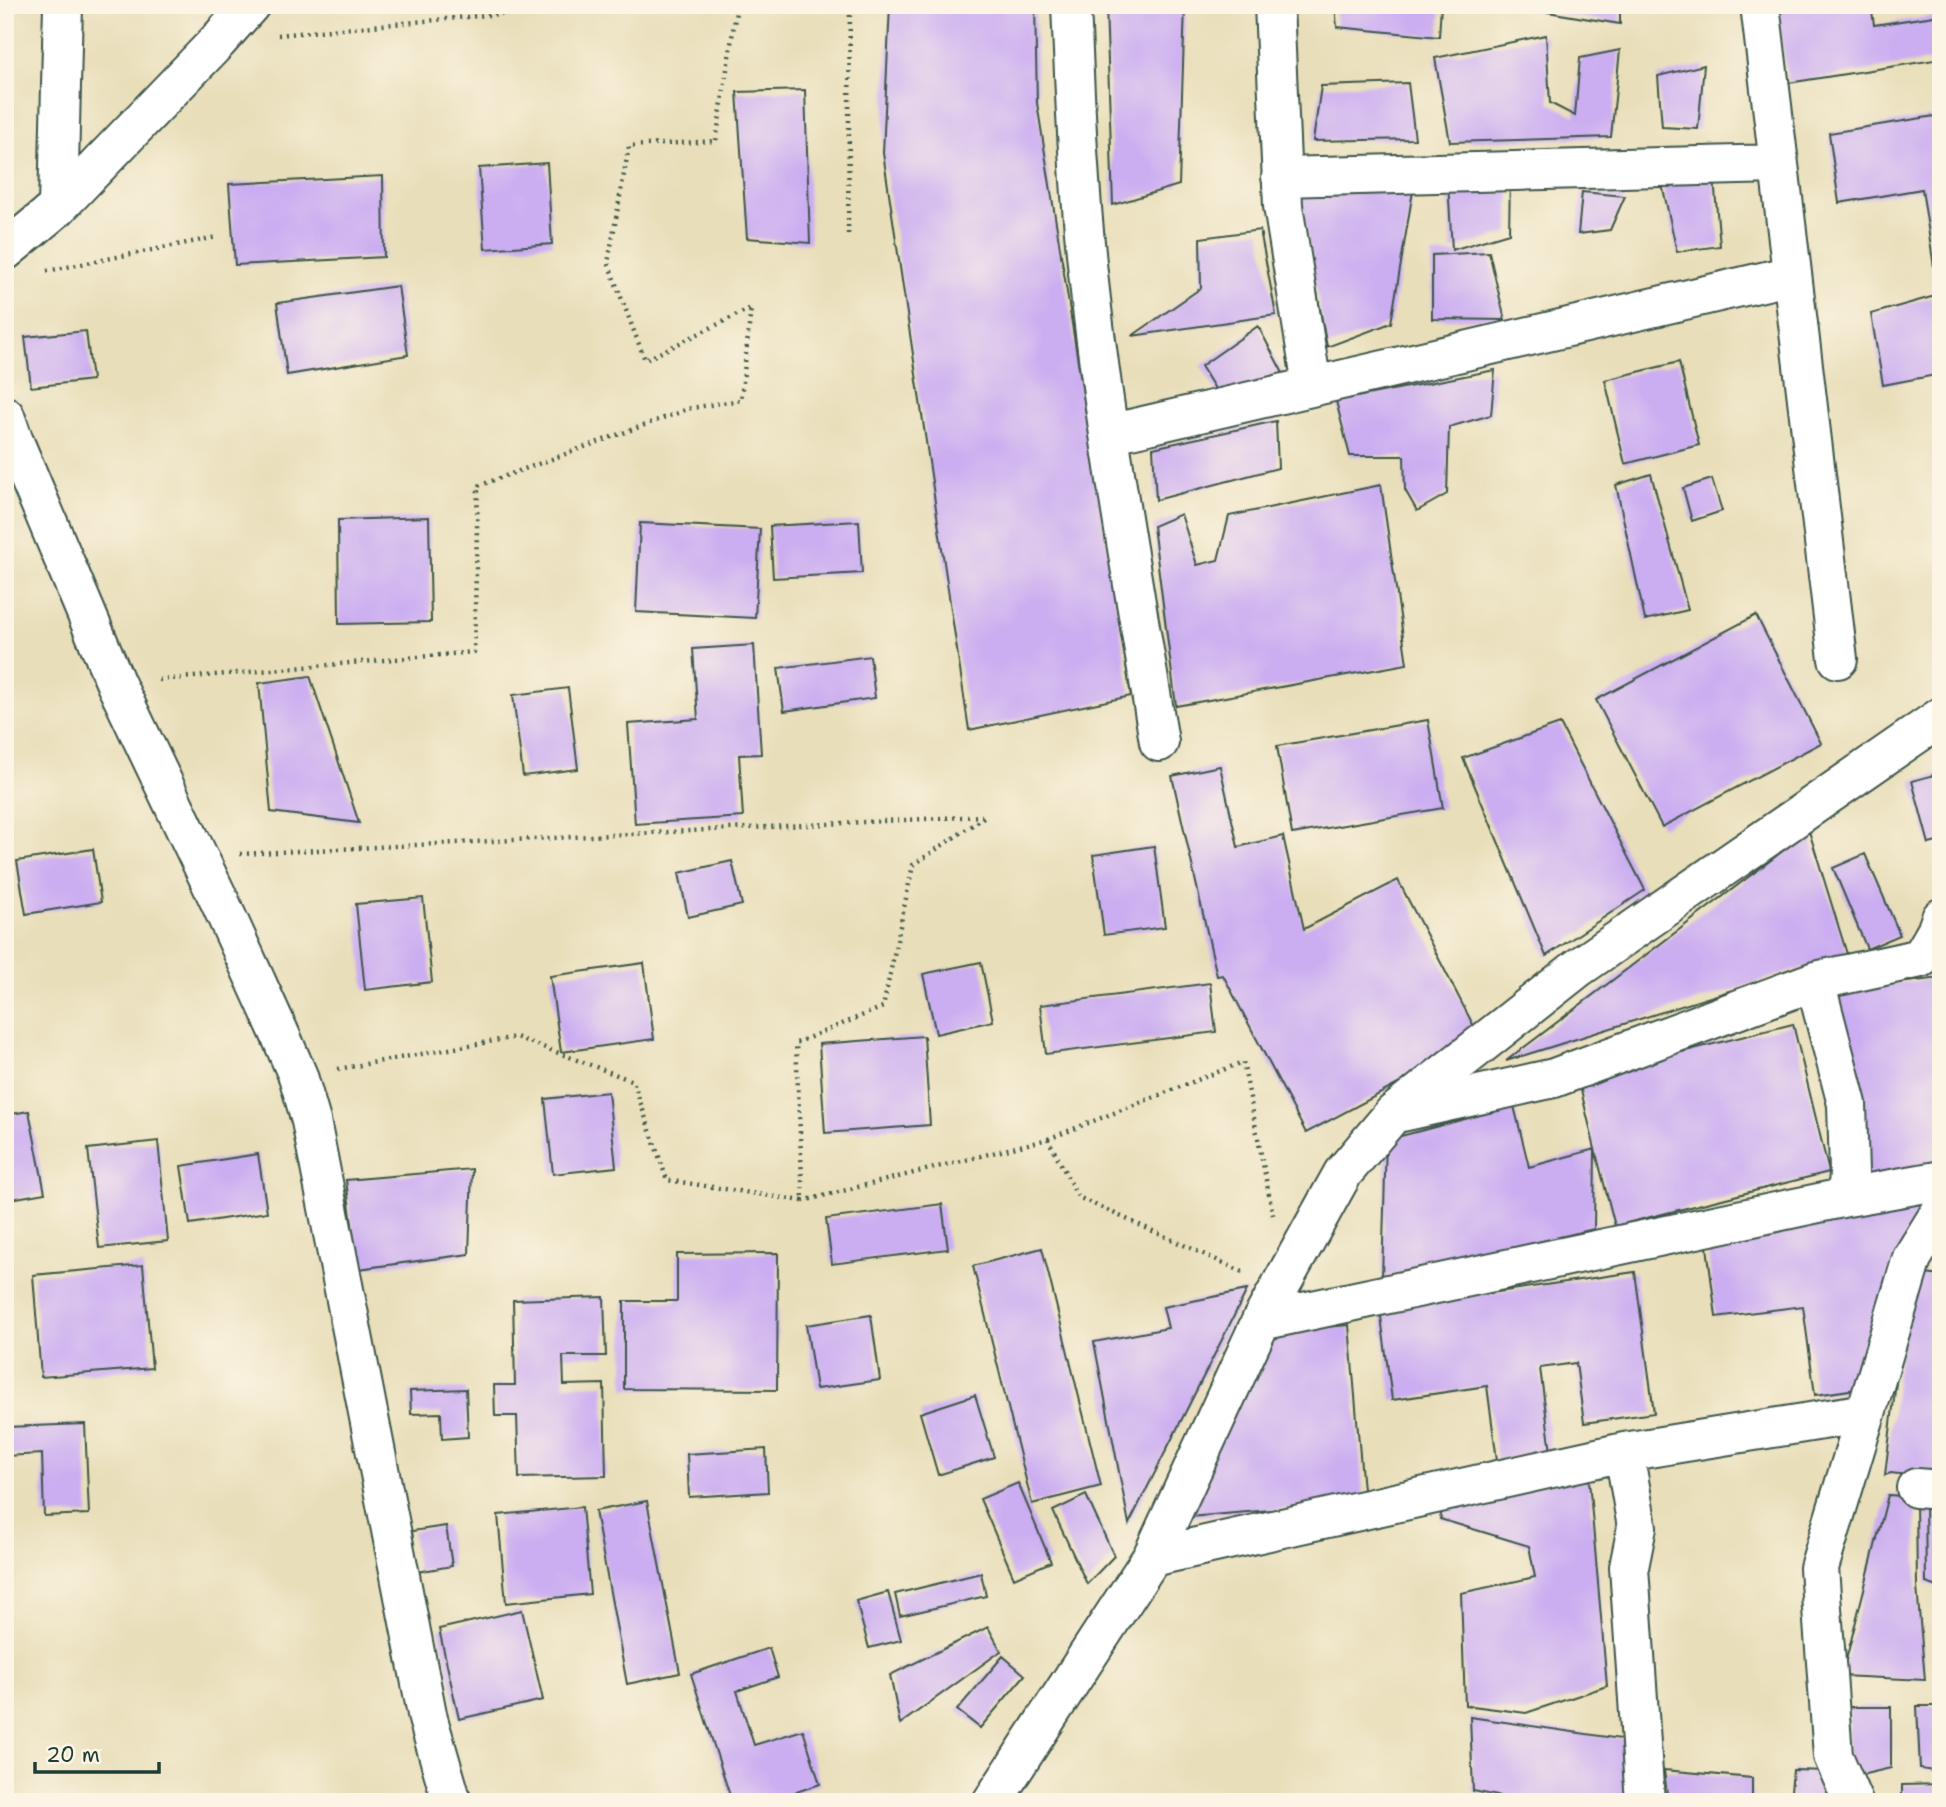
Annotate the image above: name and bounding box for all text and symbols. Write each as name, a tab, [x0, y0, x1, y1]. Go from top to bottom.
scale bar	[35, 1730, 159, 1774]
text: 20 m	[46, 1741, 100, 1769]

